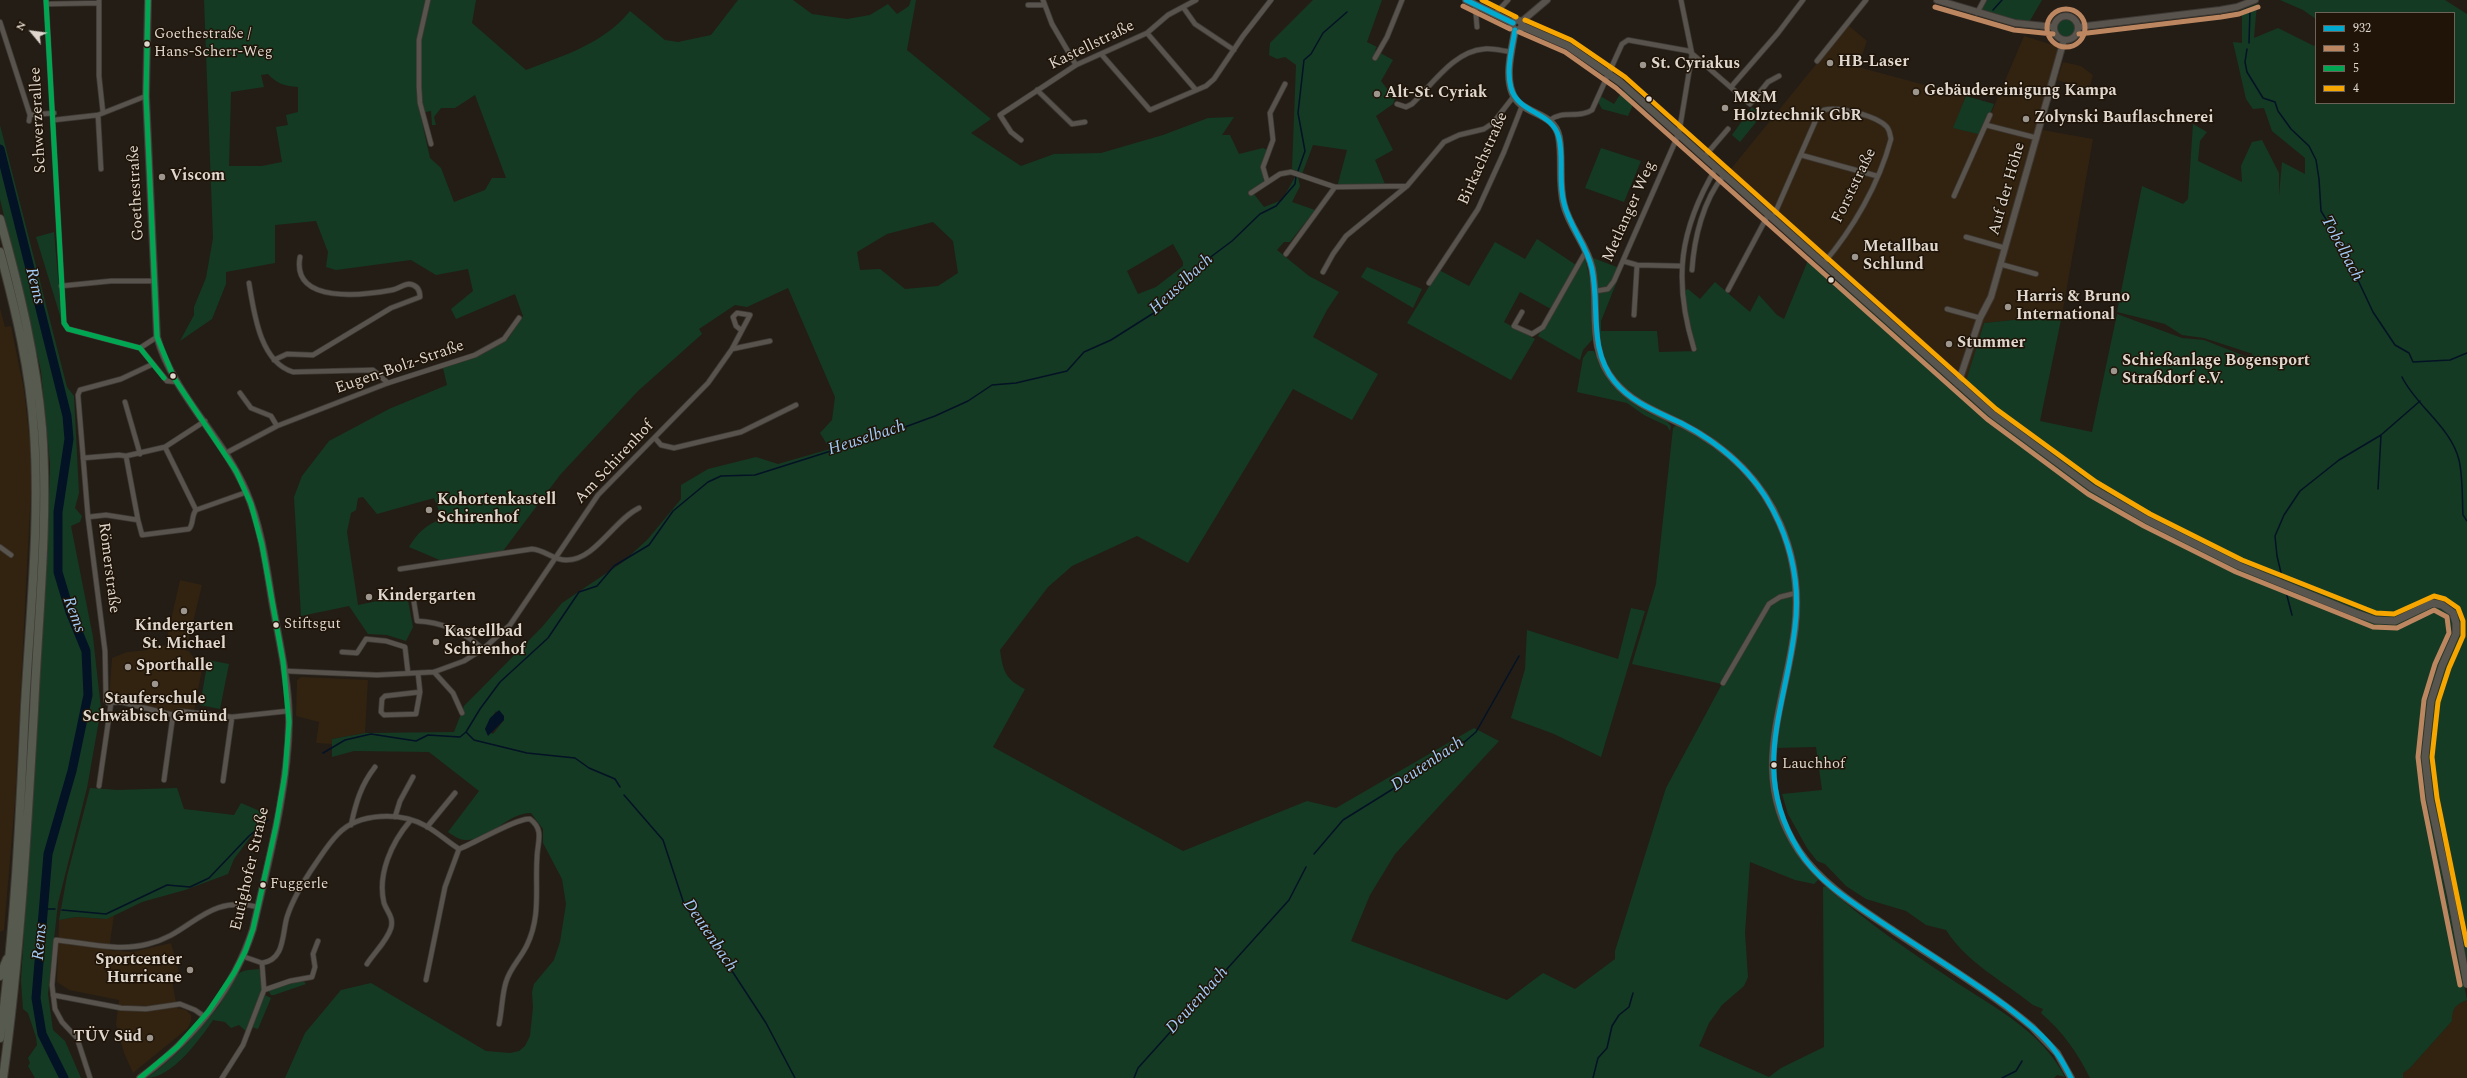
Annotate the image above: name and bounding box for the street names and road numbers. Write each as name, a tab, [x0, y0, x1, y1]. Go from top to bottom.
street label: Kastellstraße	[1046, 17, 1138, 75]
street label: Schwerzerallee	[27, 66, 51, 174]
street label: Birkachstraße	[1455, 110, 1513, 208]
street label: Auf der Höhe	[1986, 140, 2030, 238]
street label: Goethestraße	[125, 145, 149, 241]
street label: Forststraße	[1829, 145, 1881, 227]
street label: Metlanger Weg	[1599, 158, 1661, 266]
street label: Eugen-Bolz-Straße	[333, 337, 467, 399]
street label: Am Schirenhof	[571, 417, 659, 509]
street label: Römerstraße	[93, 521, 123, 615]
street label: Eutighofer Straße	[227, 805, 275, 933]

